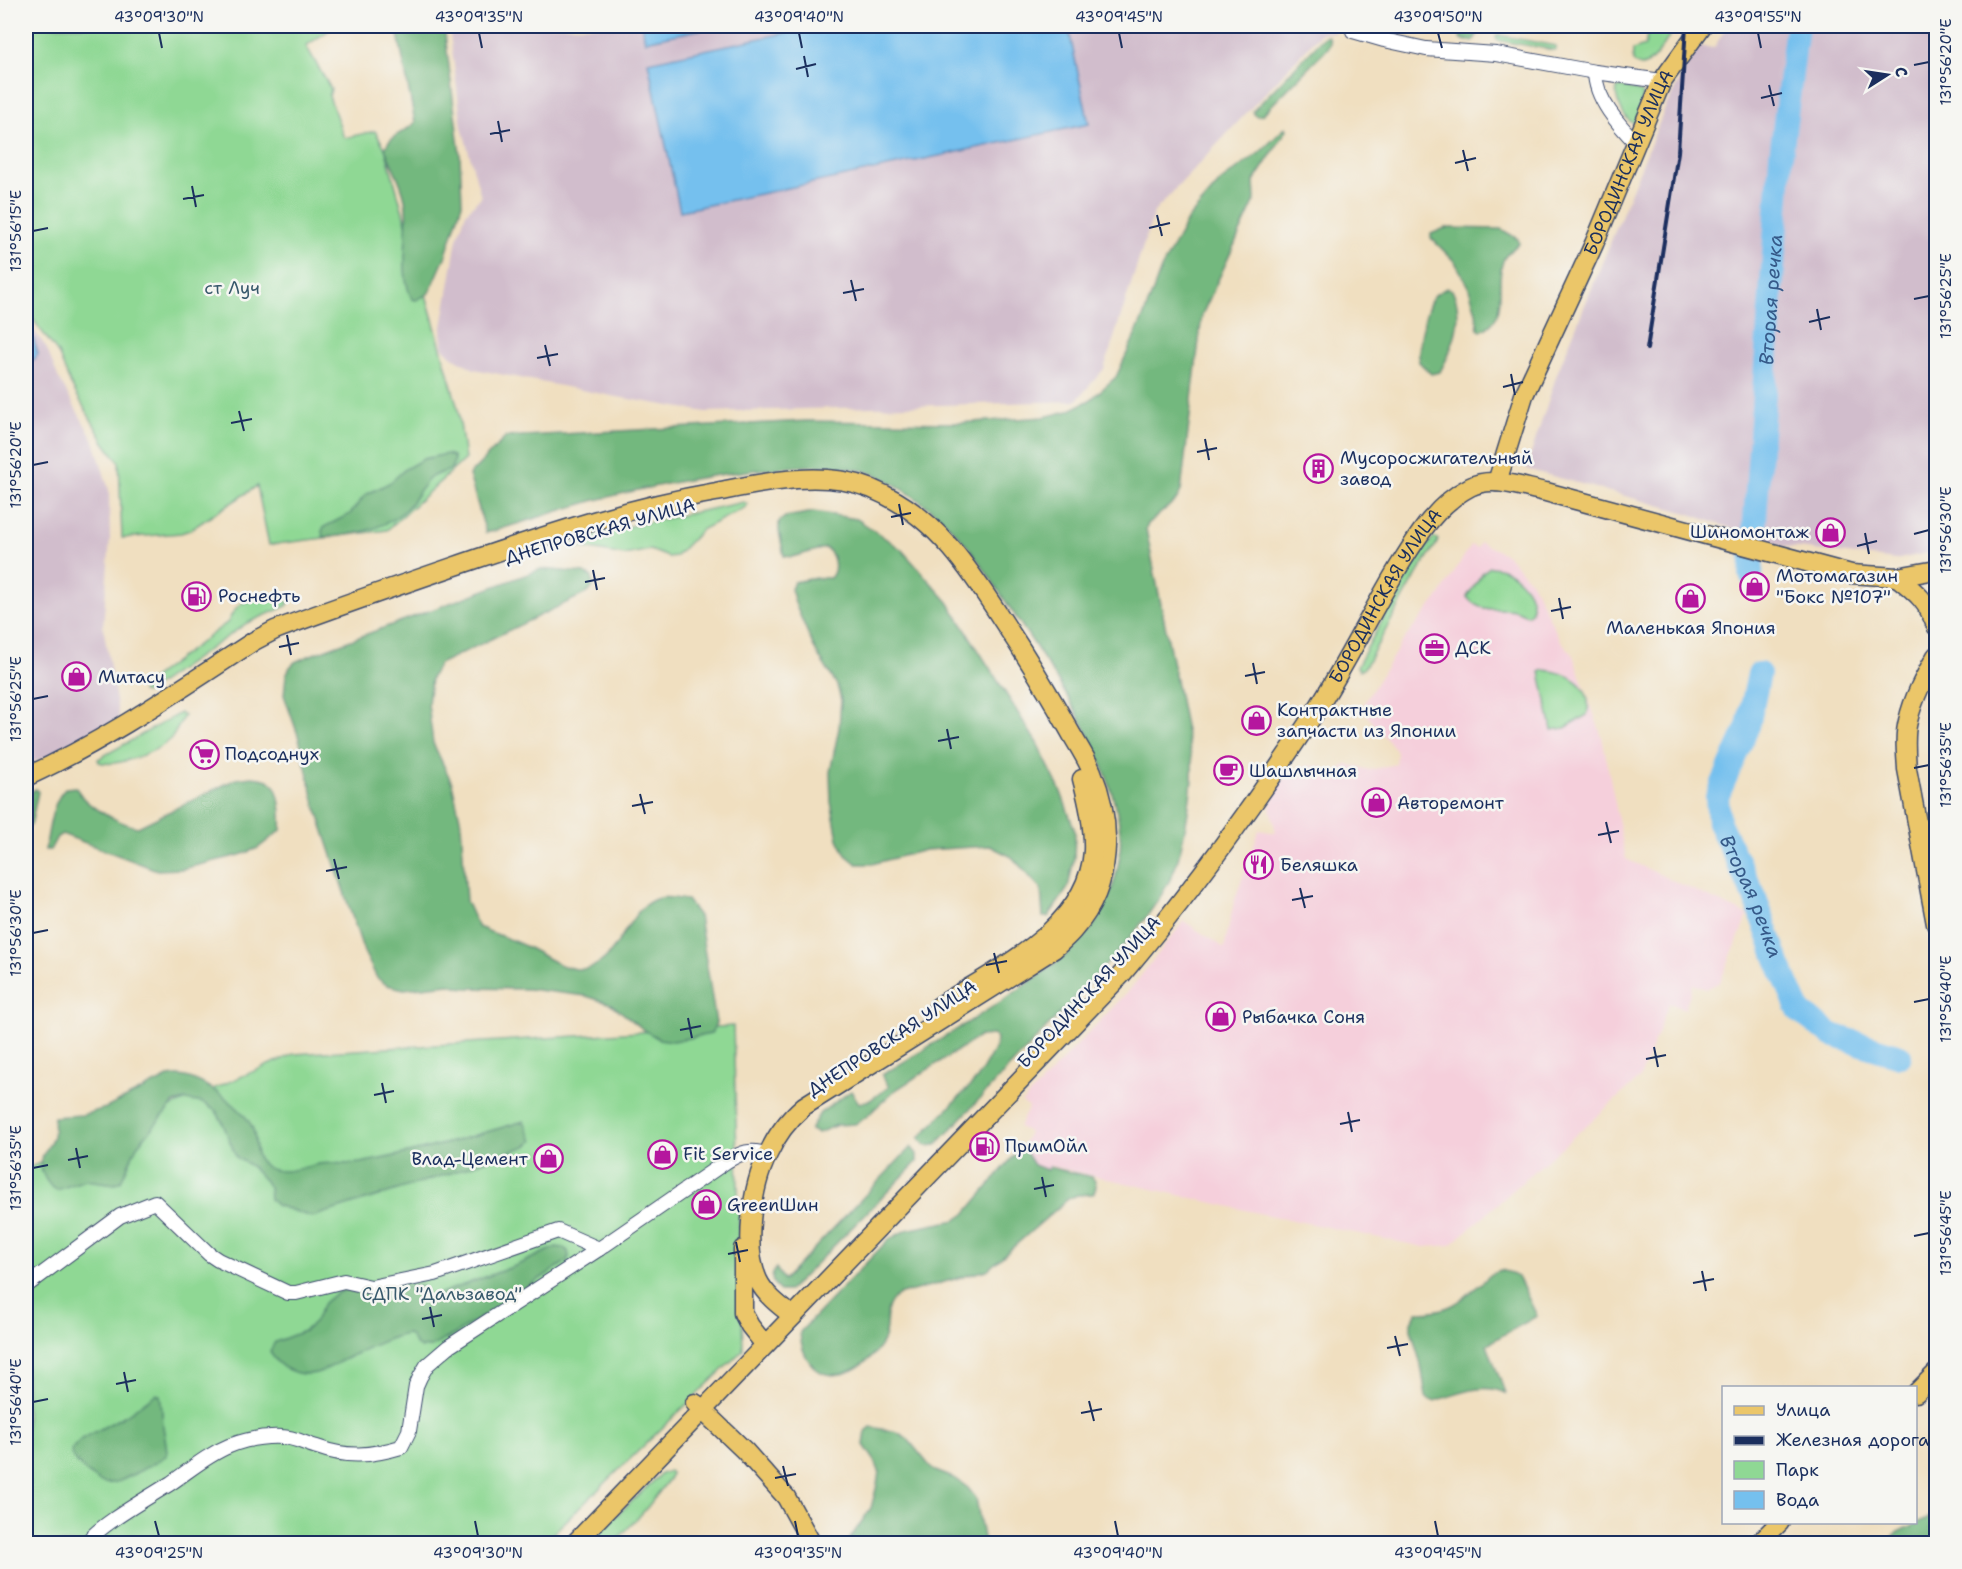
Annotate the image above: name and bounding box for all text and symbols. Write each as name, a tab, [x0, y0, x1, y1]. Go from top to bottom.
text: 43°09'30"N	[114, 7, 204, 27]
text: 43°09'35"N	[435, 7, 523, 27]
text: 43°09'40"N	[754, 7, 844, 27]
text: 43°09'45"N	[1075, 7, 1163, 27]
text: 43°09'50"N	[1393, 7, 1483, 27]
text: 43°09'55"N	[1714, 7, 1802, 27]
text: 131°56'20"E	[1936, 18, 1956, 106]
north arrow	[1857, 45, 1917, 105]
street label: БОРОДИНСКАЯ УЛИЦА	[1578, 64, 1679, 260]
text: С	[1890, 65, 1913, 79]
text: 131°56'15"E	[6, 190, 26, 272]
water label: Вторая речка	[1753, 233, 1788, 366]
text: 131°56'25"E	[1936, 253, 1956, 339]
park label: ст Луч	[204, 276, 260, 300]
text: 131°56'20"E	[6, 421, 26, 509]
place label: Мусоросжигательный завод	[1340, 446, 1533, 491]
building icon: Мусоросжигательный завод	[1303, 452, 1335, 484]
text: 131°56'30"E	[1936, 486, 1956, 574]
street label: ДНЕПРОВСКАЯ УЛИЦА	[502, 492, 698, 570]
street label: БОРОДИНСКАЯ УЛИЦА	[1323, 503, 1447, 688]
shop icon: Шиномонтаж	[1814, 516, 1846, 548]
place label: Шиномонтаж	[1690, 520, 1810, 544]
place label: Мотомагазин "Бокс №107"	[1776, 564, 1898, 609]
shop icon: Мотомагазин "Бокс №107"	[1739, 570, 1771, 602]
fuel station icon: Роснефть	[181, 580, 213, 612]
shop icon: Маленькая Япония	[1675, 583, 1707, 615]
place label: Роснефть	[218, 584, 300, 608]
place label: Маленькая Япония	[1606, 616, 1776, 640]
office icon: ДСК	[1418, 632, 1450, 664]
place label: ДСК	[1455, 636, 1491, 660]
text: 131°56'25"E	[6, 656, 26, 742]
shop icon: Митасу	[61, 661, 93, 693]
place label: Митасу	[98, 665, 165, 689]
place label: Контрактные запчасти из Японии	[1277, 698, 1456, 743]
shop icon: Контрактные запчасти из Японии	[1240, 704, 1272, 736]
text: 131°56'35"E	[1936, 722, 1956, 808]
supermarket icon: Подсоднух	[188, 738, 220, 770]
place label: Подсоднух	[225, 742, 319, 766]
cafe icon: Шашлычная	[1212, 755, 1244, 787]
place label: Шашлычная	[1249, 759, 1357, 783]
shop icon: Авторемонт	[1360, 787, 1392, 819]
place label: Авторемонт	[1397, 791, 1505, 815]
water label: Вторая речка	[1714, 830, 1789, 962]
restaurant icon: Беляшка	[1243, 849, 1275, 881]
place label: Беляшка	[1280, 853, 1358, 877]
text: 131°56'30"E	[6, 889, 26, 977]
street label: БОРОДИНСКАЯ УЛИЦА	[1012, 911, 1166, 1073]
text: 131°56'40"E	[1936, 955, 1956, 1043]
street label: ДНЕПРОВСКАЯ УЛИЦА	[803, 974, 981, 1102]
shop icon: Рыбачка Соня	[1205, 1001, 1237, 1033]
place label: Рыбачка Соня	[1242, 1005, 1365, 1029]
text: 131°56'35"E	[6, 1125, 26, 1211]
fuel station icon: ПримОйл	[968, 1130, 1000, 1162]
place label: ПримОйл	[1005, 1134, 1088, 1158]
shop icon: Fit Service	[646, 1138, 678, 1170]
place label: Fit Service	[683, 1142, 773, 1166]
shop icon: Влад-Цемент	[533, 1143, 565, 1175]
place label: Влад-Цемент	[411, 1147, 529, 1171]
shop icon: GreenШин	[690, 1189, 722, 1221]
text: 131°56'45"E	[1936, 1190, 1956, 1276]
place label: GreenШин	[727, 1193, 819, 1217]
park label: СДПК "Дальзавод"	[362, 1282, 522, 1306]
text: 131°56'40"E	[6, 1358, 26, 1446]
legend	[1722, 1386, 1917, 1524]
text: Улица	[1776, 1398, 1830, 1422]
text: Железная дорога	[1776, 1428, 1929, 1452]
text: Парк	[1776, 1458, 1819, 1482]
text: Вода	[1776, 1488, 1819, 1512]
text: 43°09'25"N	[115, 1543, 203, 1563]
text: 43°09'30"N	[433, 1543, 523, 1563]
text: 43°09'35"N	[754, 1543, 842, 1563]
text: 43°09'40"N	[1073, 1543, 1163, 1563]
text: 43°09'45"N	[1394, 1543, 1482, 1563]

